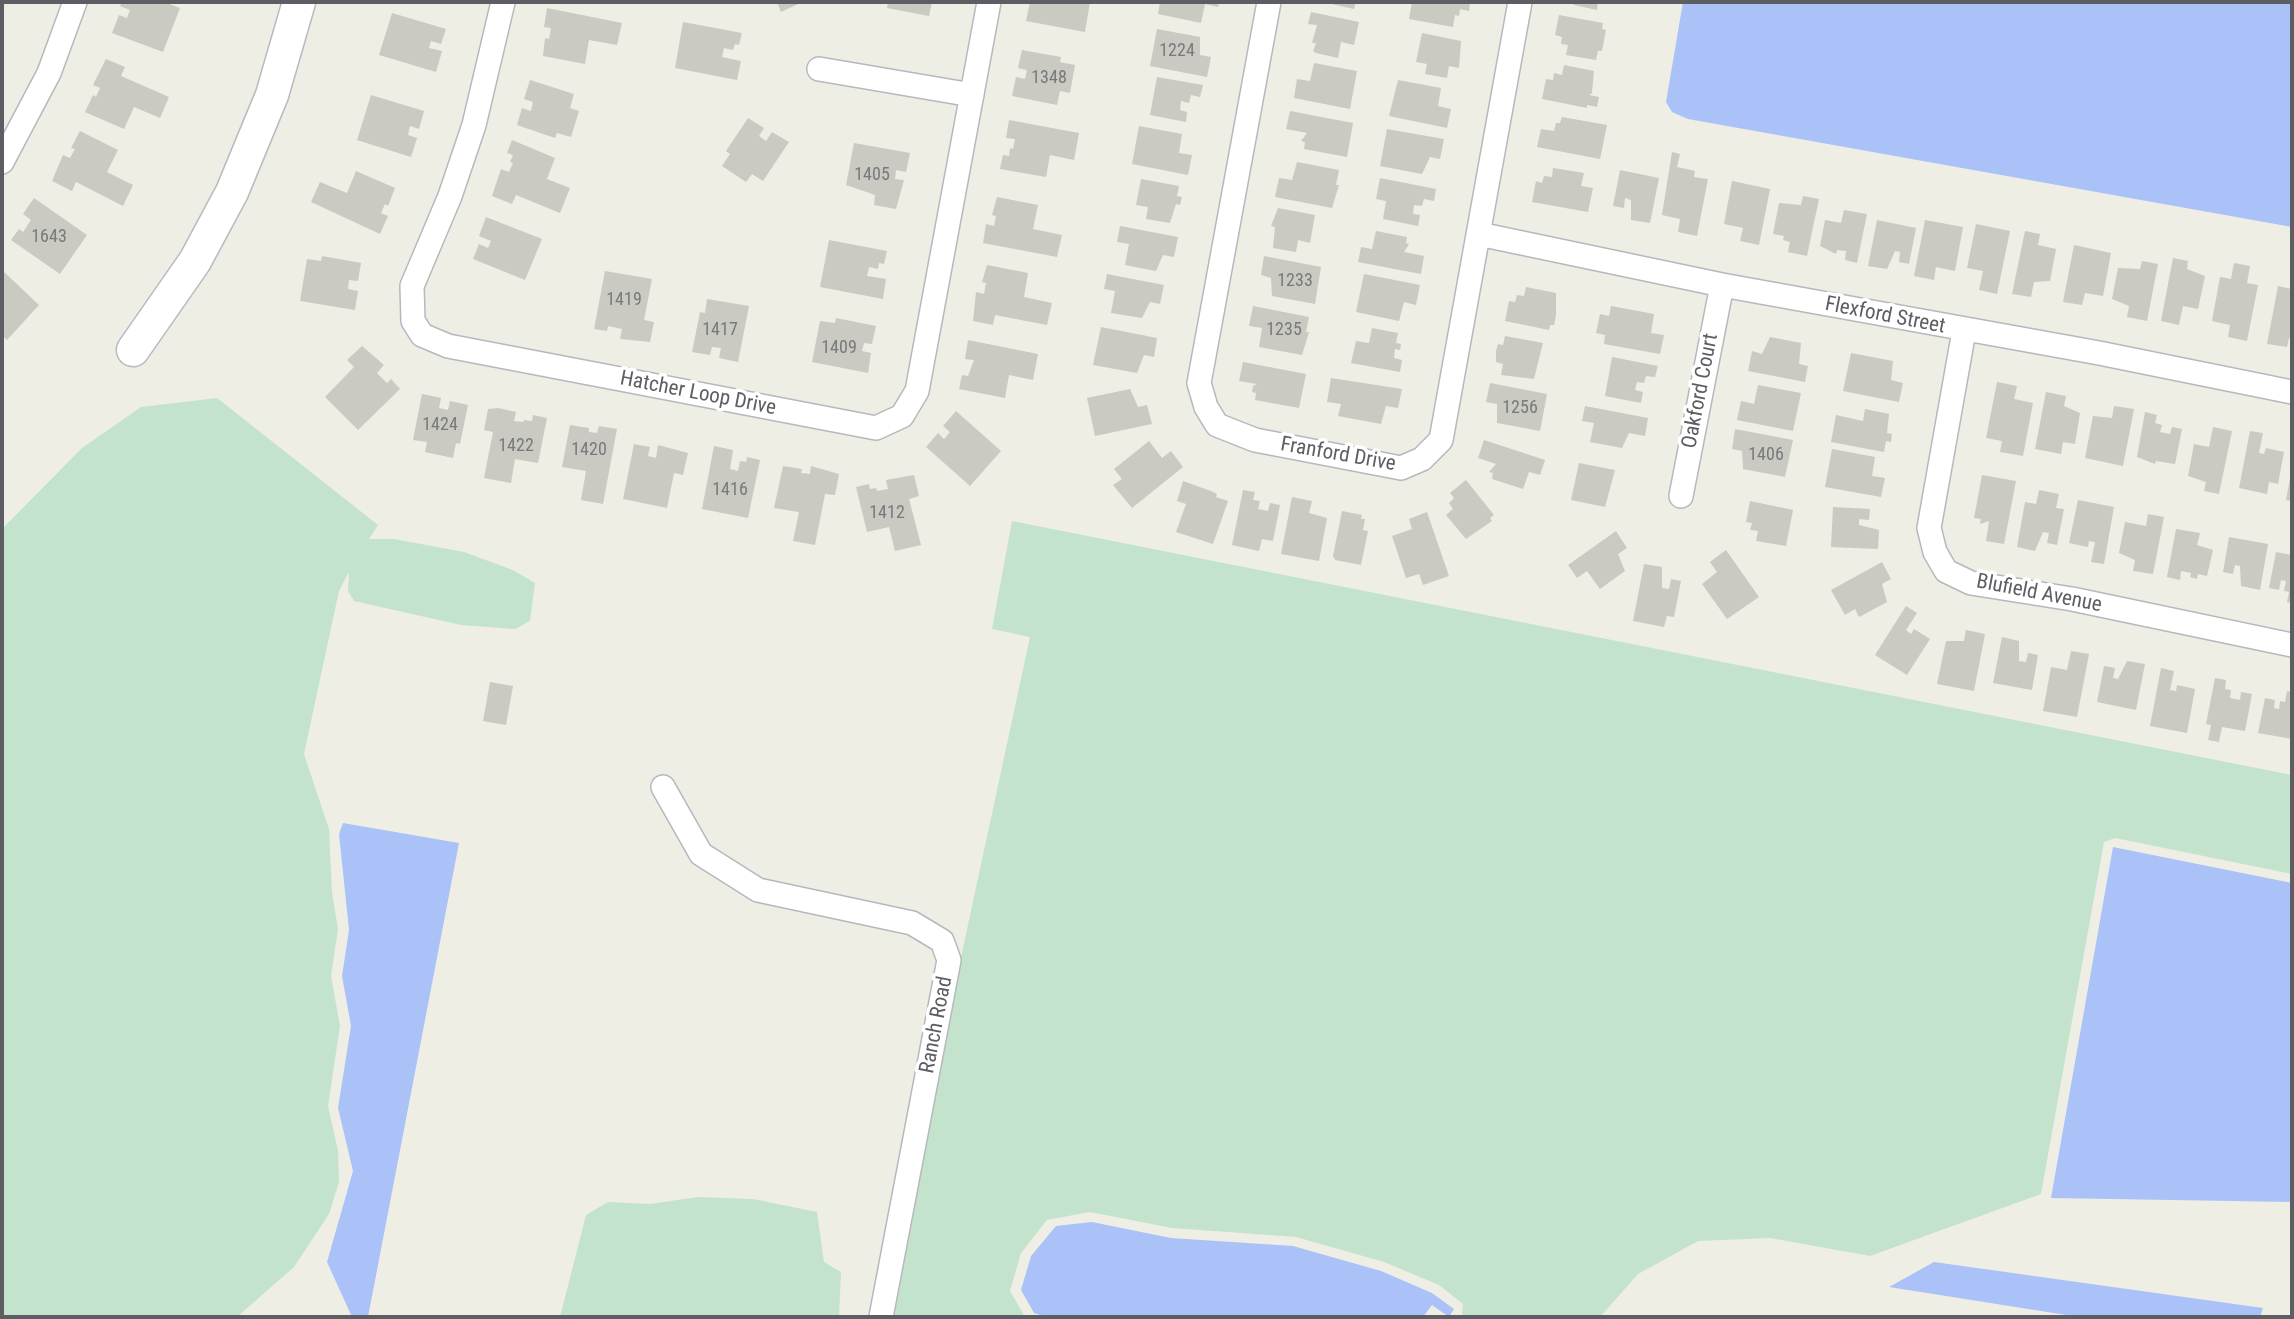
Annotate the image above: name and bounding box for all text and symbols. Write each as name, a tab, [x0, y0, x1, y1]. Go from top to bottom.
house number: 1224	[1159, 40, 1195, 62]
house number: 1348	[1031, 67, 1067, 89]
house number: 1405	[854, 164, 890, 186]
house number: 1643	[31, 226, 67, 248]
house number: 1233	[1277, 270, 1313, 292]
house number: 1419	[606, 289, 642, 311]
street label: Flexford Street	[1823, 292, 1947, 340]
house number: 1417	[702, 319, 738, 341]
house number: 1235	[1266, 319, 1302, 341]
street label: Oakford Court	[1678, 331, 1724, 451]
house number: 1409	[821, 337, 857, 359]
street label: Hatcher Loop Drive	[618, 367, 778, 421]
house number: 1256	[1502, 397, 1538, 419]
house number: 1424	[422, 414, 458, 436]
street label: Franford Drive	[1278, 432, 1398, 478]
house number: 1422	[498, 435, 534, 457]
house number: 1420	[571, 439, 607, 461]
house number: 1406	[1748, 444, 1784, 466]
house number: 1416	[712, 479, 748, 501]
house number: 1412	[869, 502, 905, 524]
street label: Blufield Avenue	[1974, 570, 2104, 618]
street label: Ranch Road	[915, 974, 959, 1076]

